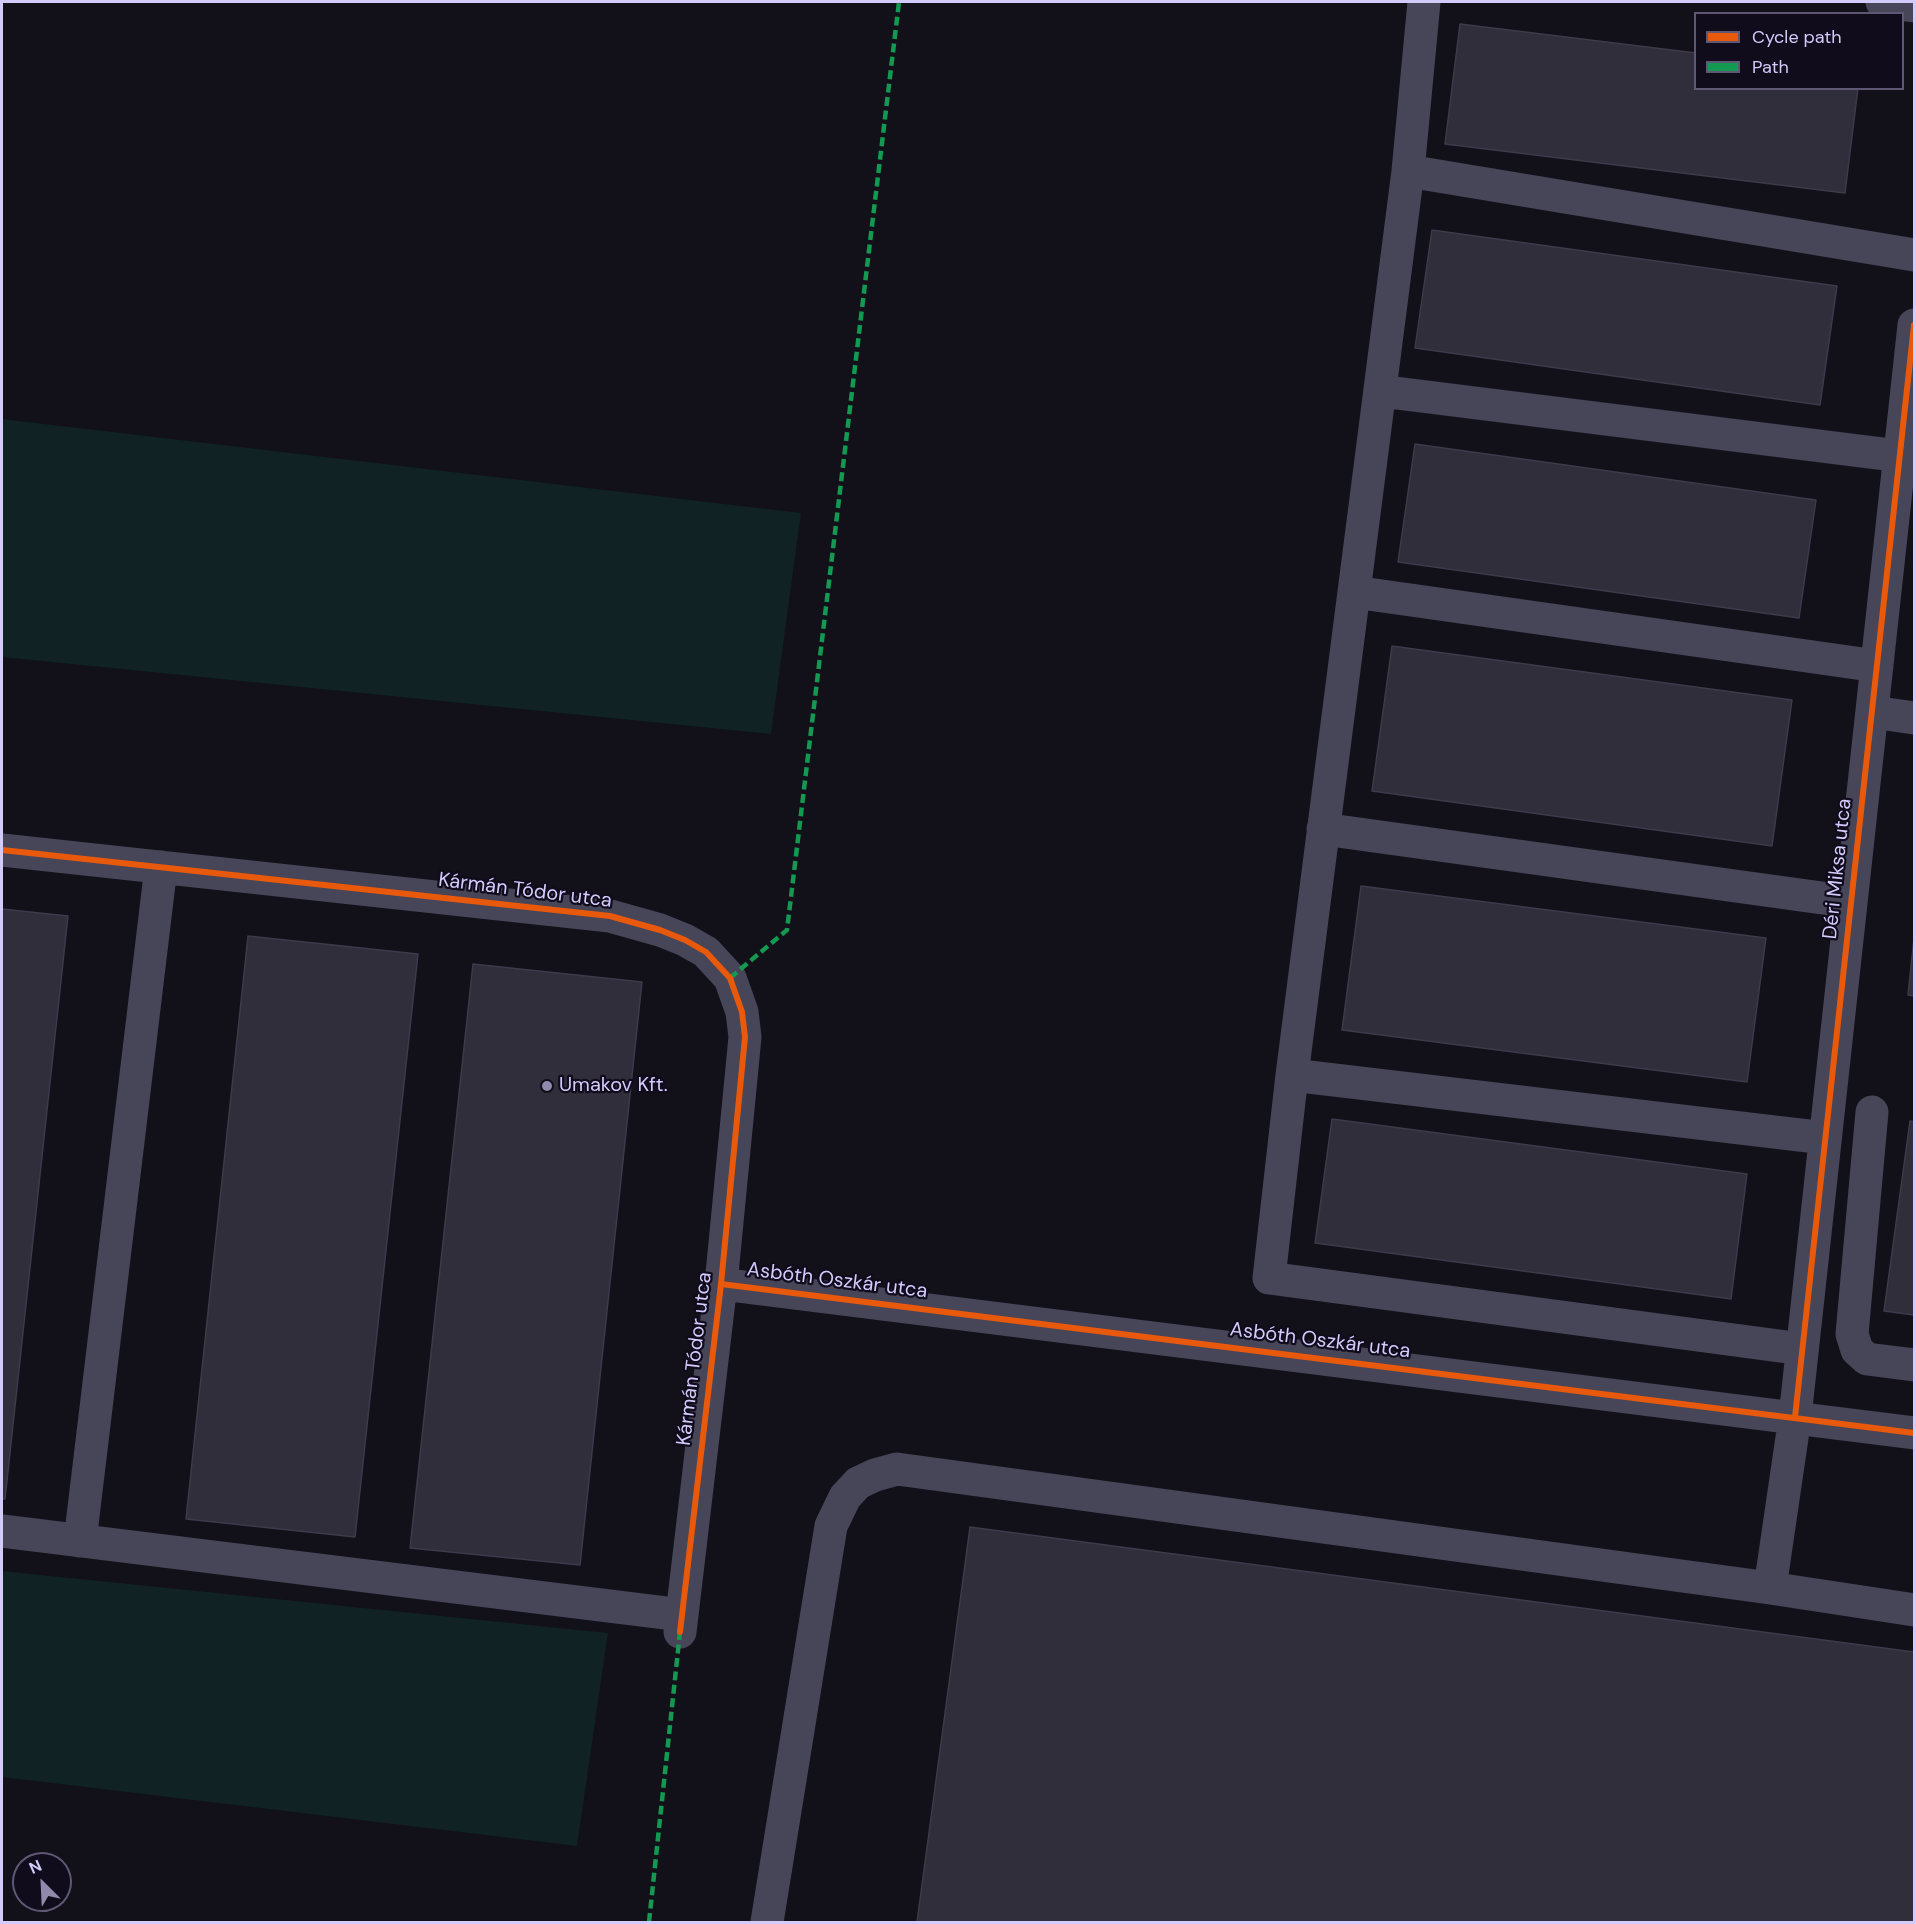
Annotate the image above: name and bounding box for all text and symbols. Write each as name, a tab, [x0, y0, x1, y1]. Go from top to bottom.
legend	[1694, 12, 1904, 90]
text: Cycle path	[1752, 25, 1842, 49]
text: Path	[1752, 55, 1789, 79]
street label: Déri Miksa utca	[1819, 797, 1857, 941]
street label: Kármán Tódor utca	[437, 868, 613, 914]
place label: Umakov Kft.	[559, 1074, 668, 1098]
marker: Umakov Kft.	[540, 1079, 554, 1093]
street label: Asbóth Oszkár utca	[745, 1258, 929, 1304]
street label: Kármán Tódor utca	[672, 1271, 718, 1447]
street label: Asbóth Oszkár utca	[1228, 1318, 1412, 1364]
north arrow	[12, 1852, 72, 1912]
text: N	[26, 1855, 45, 1879]

